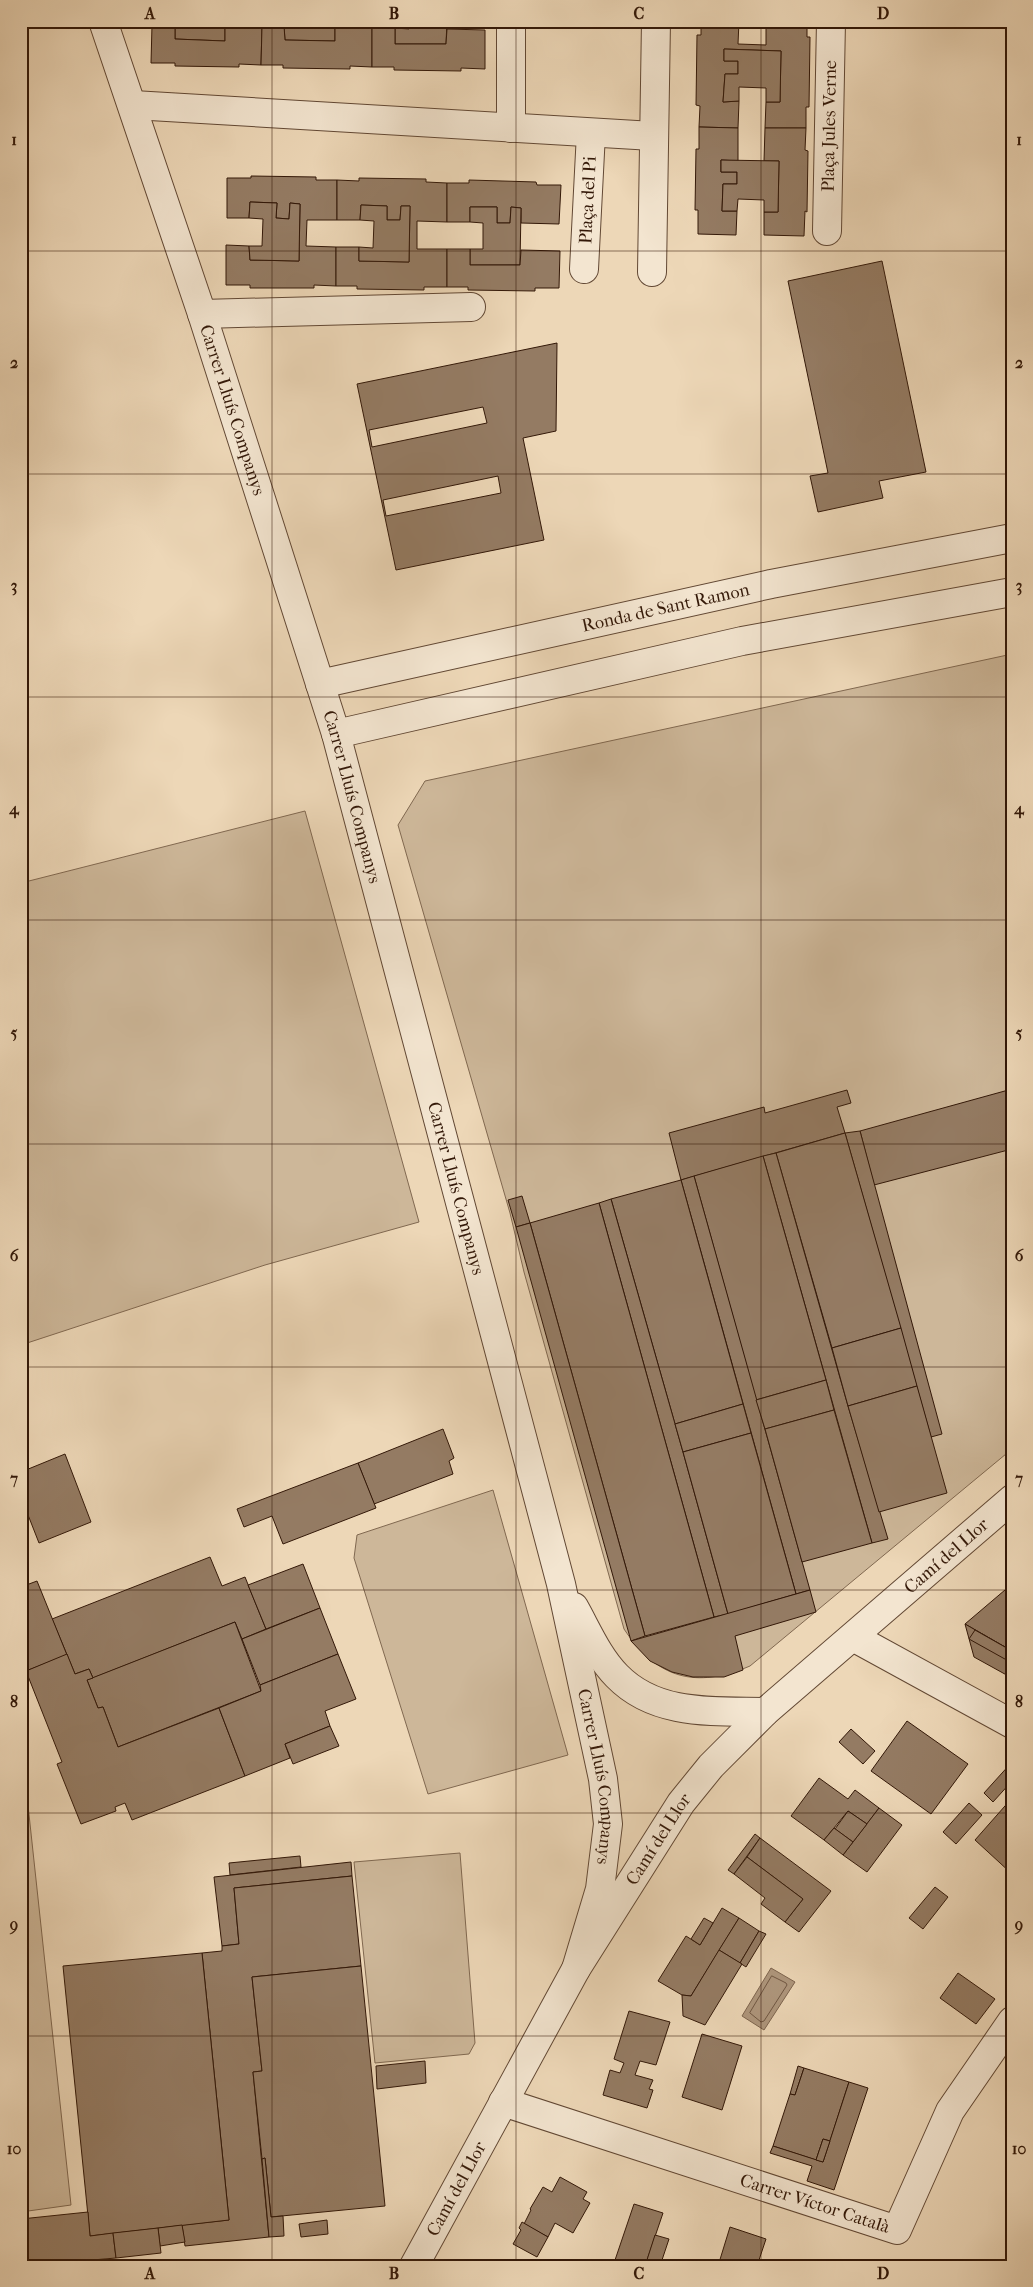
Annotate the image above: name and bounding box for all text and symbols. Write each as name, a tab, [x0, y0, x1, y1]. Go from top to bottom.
text: A	[144, 4, 156, 23]
text: B	[389, 4, 399, 23]
text: C	[634, 4, 645, 23]
text: D	[877, 4, 889, 23]
street label: Plaça Jules Verne	[818, 60, 841, 192]
text: 1	[11, 130, 17, 149]
text: 1	[1016, 130, 1022, 149]
street label: Plaça del Pi	[575, 155, 601, 245]
street label: Carrer Lluís Companys	[195, 322, 269, 498]
text: 2	[10, 353, 18, 372]
text: 2	[1015, 353, 1023, 372]
text: 3	[11, 576, 17, 596]
text: 3	[1016, 576, 1022, 596]
street label: Ronda de Sant Ramon	[580, 579, 752, 637]
street label: Carrer Lluís Companys	[318, 708, 385, 886]
text: 4	[8, 799, 20, 819]
text: 4	[1013, 799, 1025, 819]
text: 5	[11, 1023, 18, 1042]
text: 5	[1016, 1023, 1023, 1042]
street label: Carrer Lluís Companys	[423, 1100, 489, 1277]
text: 6	[10, 1246, 19, 1265]
text: 6	[1015, 1246, 1024, 1265]
text: 7	[9, 1469, 18, 1488]
text: 7	[1014, 1469, 1023, 1488]
street label: Camí del Llor	[900, 1514, 993, 1598]
street label: Carrer Lluís Companys	[573, 1687, 618, 1866]
text: 8	[10, 1692, 18, 1711]
text: 8	[1015, 1692, 1023, 1711]
street label: Camí del Llor	[622, 1789, 696, 1889]
text: 9	[9, 1915, 18, 1935]
text: 9	[1014, 1915, 1023, 1935]
street label: Camí del Llor	[422, 2138, 491, 2240]
text: 10	[7, 2139, 21, 2158]
text: 10	[1012, 2139, 1026, 2158]
street label: Carrer Víctor Català	[737, 2170, 893, 2238]
text: A	[144, 2264, 156, 2283]
text: B	[389, 2264, 399, 2283]
text: C	[634, 2264, 645, 2283]
text: D	[877, 2264, 889, 2283]

